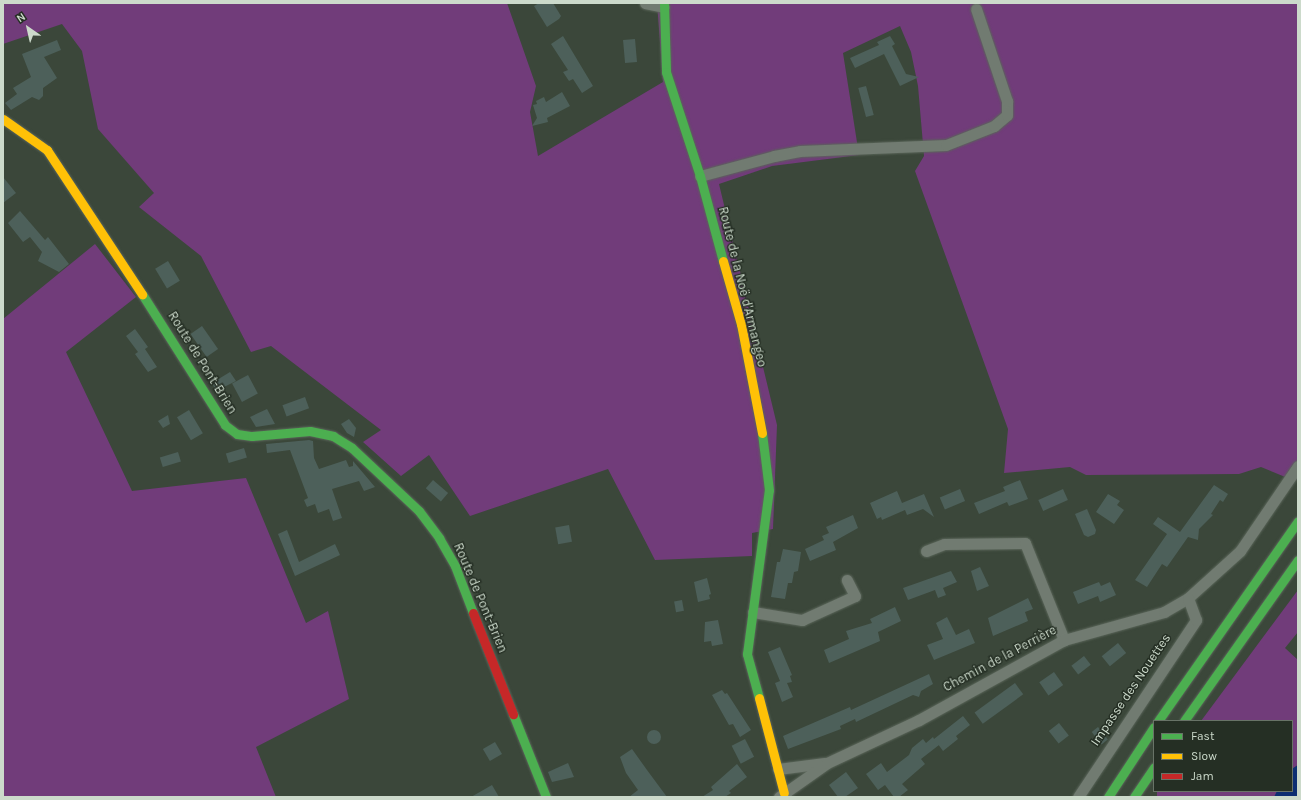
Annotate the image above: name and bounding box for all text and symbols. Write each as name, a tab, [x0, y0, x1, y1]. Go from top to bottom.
north arrow	[8, 8, 48, 48]
text: N	[14, 10, 28, 25]
street label: Route de la Noë d'Armangeo	[715, 205, 769, 369]
street label: Route de Pont-Brien	[164, 309, 240, 417]
street label: Route de Pont-Brien	[450, 541, 510, 655]
street label: Chemin de la Perrière	[941, 623, 1059, 695]
street label: Impasse des Nouettes	[1088, 631, 1174, 749]
legend	[1153, 720, 1293, 792]
text: Fast	[1191, 729, 1214, 743]
text: Slow	[1191, 749, 1217, 763]
text: Jam	[1191, 769, 1214, 783]

